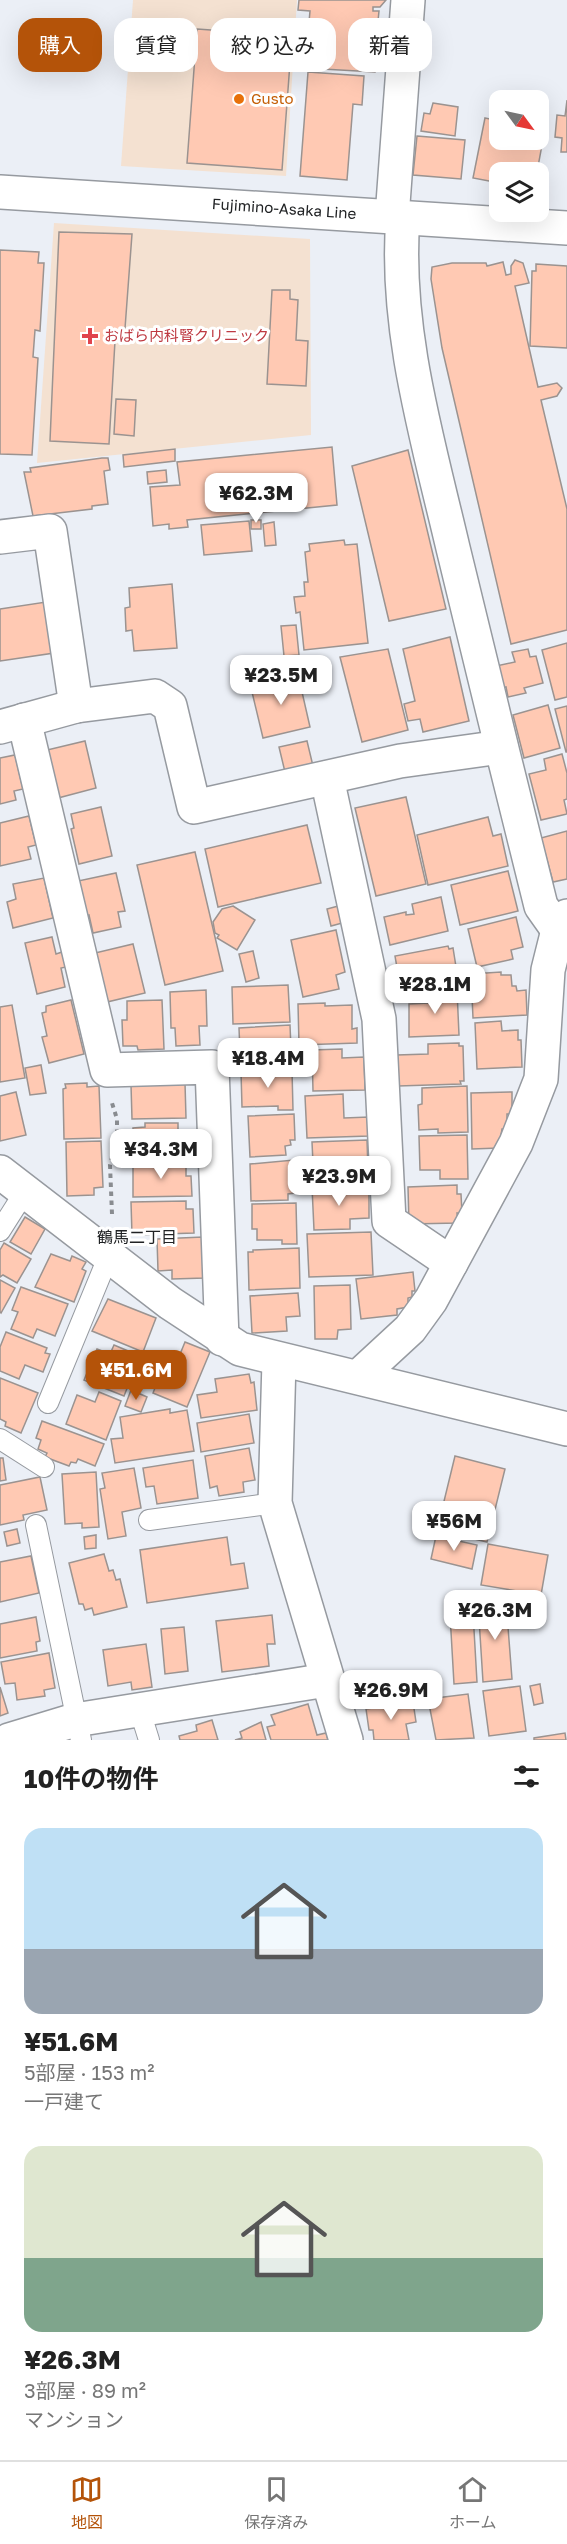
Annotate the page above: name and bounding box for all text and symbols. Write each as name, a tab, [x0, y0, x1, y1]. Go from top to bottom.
chip: 購入	[18, 18, 102, 72]
chip: 賃貸	[114, 18, 198, 72]
chip: 絞り込み	[210, 18, 336, 72]
chip: 新着	[348, 18, 432, 72]
place label: Gusto	[251, 89, 294, 107]
north arrow	[489, 90, 549, 150]
map controls	[489, 90, 549, 222]
marker: Gusto	[232, 92, 246, 106]
button: layers	[489, 162, 549, 222]
street label: Fujimino-Asaka Line	[211, 194, 357, 222]
place label: おばら内科腎クリニック	[104, 326, 269, 344]
marker: おばら内科腎クリニック	[81, 327, 99, 345]
pin: ¥62.3M	[207, 473, 305, 524]
text: ¥62.3M	[219, 480, 293, 504]
pin: ¥23.5M	[232, 655, 330, 706]
text: ¥23.5M	[244, 662, 318, 686]
pin: ¥28.1M	[386, 964, 484, 1015]
text: ¥28.1M	[399, 971, 471, 995]
pin: ¥18.4M	[219, 1038, 317, 1089]
text: ¥18.4M	[232, 1045, 305, 1069]
pin: ¥34.3M	[112, 1129, 210, 1180]
text: ¥34.3M	[124, 1136, 198, 1160]
pin: ¥23.9M	[290, 1156, 388, 1207]
text: ¥23.9M	[302, 1163, 376, 1187]
district label: 鶴馬二丁目	[97, 1227, 177, 1247]
pin: ¥51.6M	[87, 1350, 185, 1401]
text: ¥51.6M	[100, 1357, 172, 1381]
pin: ¥56M	[418, 1501, 490, 1552]
text: ¥56M	[426, 1508, 482, 1532]
pin: ¥26.3M	[446, 1590, 544, 1641]
text: ¥26.3M	[458, 1597, 532, 1621]
pin: ¥26.9M	[342, 1670, 440, 1721]
text: ¥26.9M	[354, 1677, 429, 1701]
icon: filters	[510, 1760, 543, 1793]
text: 10件の物件	[24, 1763, 158, 1794]
icon: home	[230, 1867, 338, 1975]
text: ¥51.6M	[24, 2026, 118, 2057]
text: 5部屋 · 153 m²	[24, 2060, 155, 2084]
text: 一戸建て	[24, 2089, 104, 2113]
icon: home	[230, 2185, 338, 2293]
text: ¥26.3M	[24, 2344, 121, 2375]
text: 3部屋 · 89 m²	[24, 2378, 146, 2402]
text: マンション	[24, 2407, 124, 2431]
tab: 地図	[70, 2473, 103, 2533]
tab: 保存済み	[244, 2473, 308, 2533]
tab: ホーム	[449, 2473, 497, 2533]

